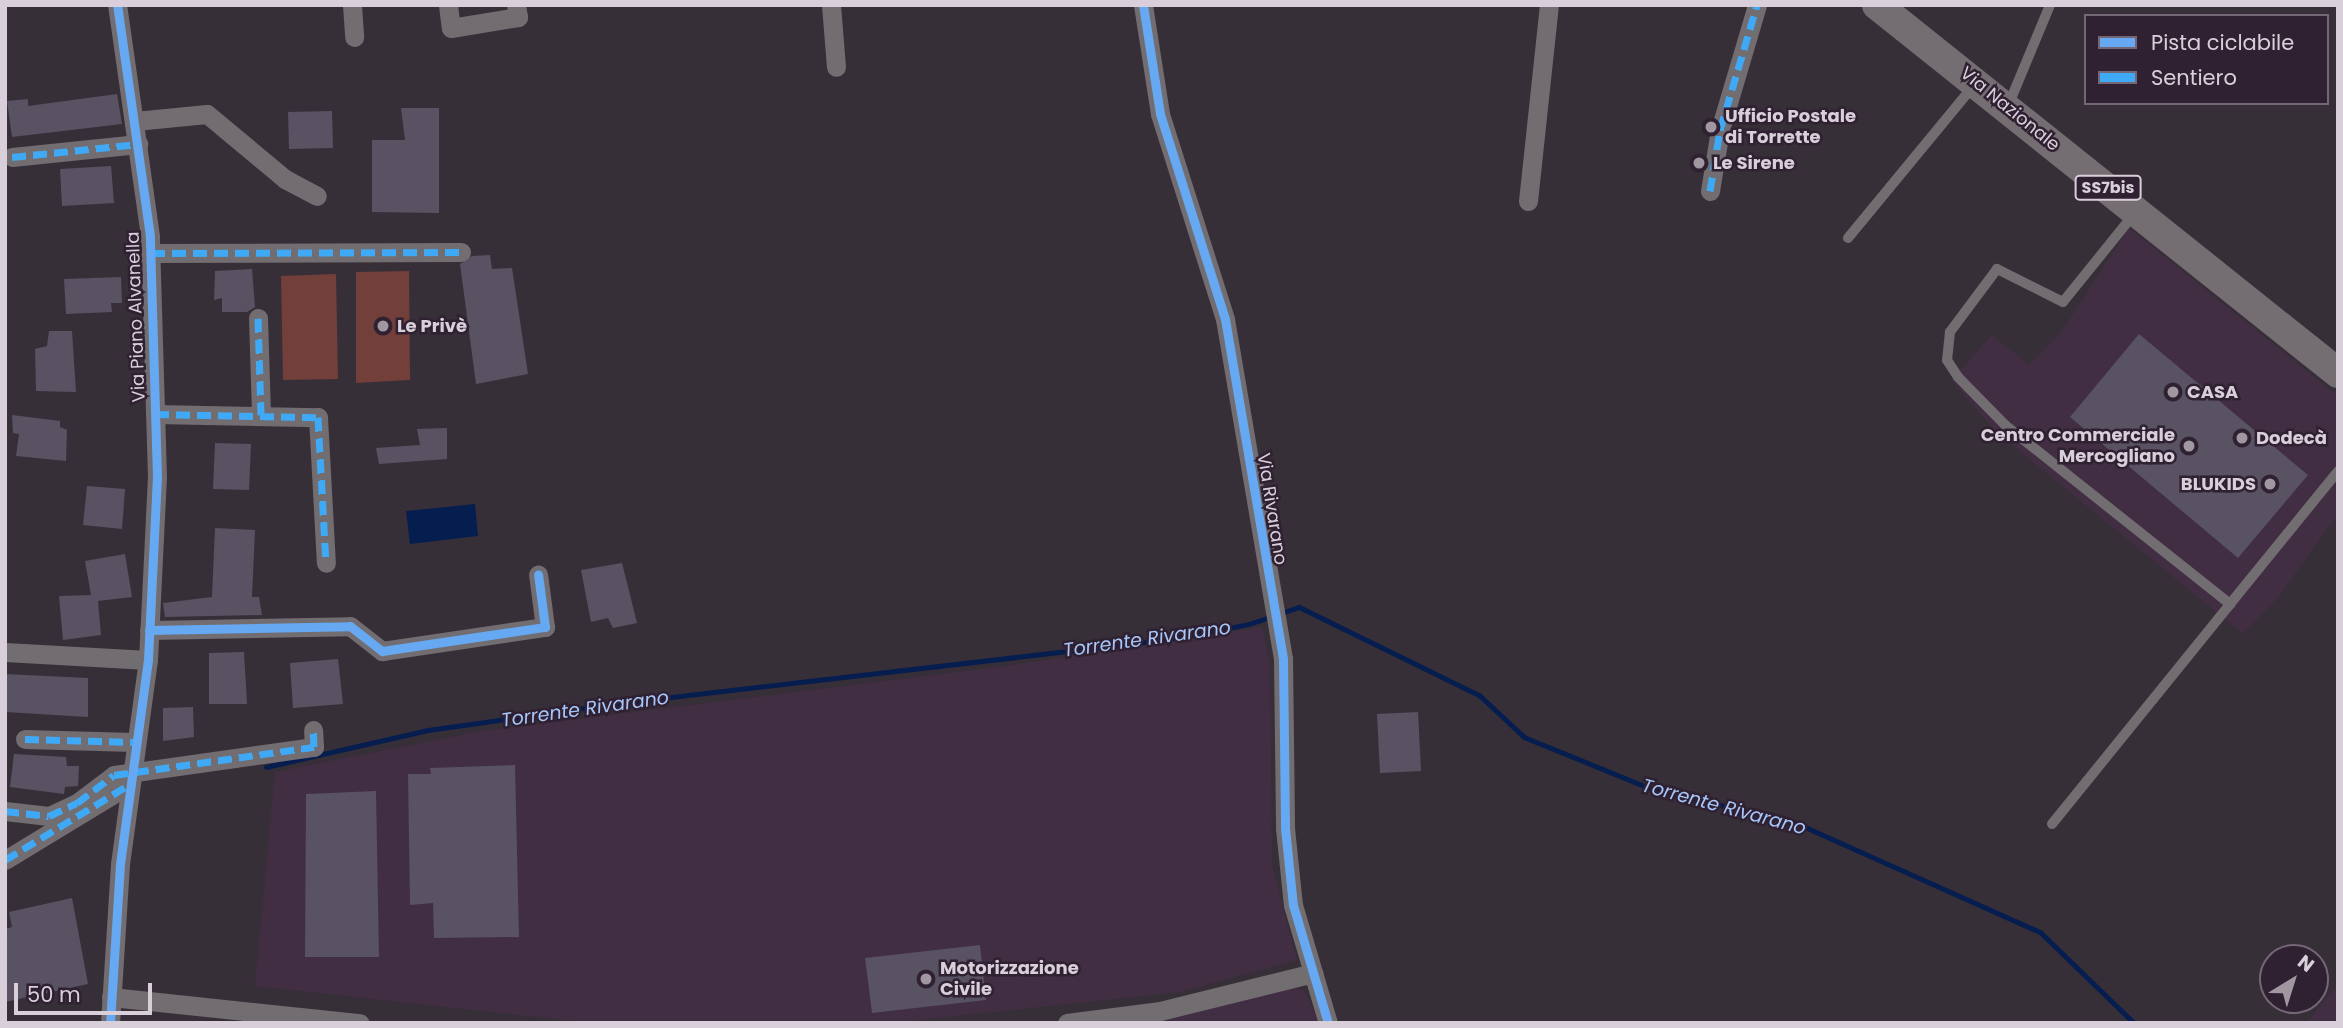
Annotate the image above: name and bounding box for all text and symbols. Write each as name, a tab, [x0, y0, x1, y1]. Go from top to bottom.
legend	[2084, 14, 2329, 105]
text: Pista ciclabile	[2151, 28, 2294, 57]
street label: Via Nazionale	[1956, 62, 2064, 156]
text: Sentiero	[2151, 63, 2237, 92]
place label: Ufficio Postale di Torrette	[1725, 106, 1856, 148]
marker: Ufficio Postale di Torrette	[1703, 119, 1719, 135]
place label: Le Sirene	[1713, 152, 1795, 174]
marker: Le Sirene	[1691, 155, 1707, 171]
road number: SS7bis	[2073, 176, 2143, 200]
street label: Via Piano Alvanella	[122, 231, 150, 403]
place label: Le Privè	[397, 315, 467, 337]
marker: Le Privè	[375, 318, 391, 334]
place label: CASA	[2187, 381, 2238, 403]
marker: CASA	[2165, 384, 2181, 400]
place label: Centro Commerciale Mercogliano	[1981, 425, 2175, 467]
place label: Dodecà	[2256, 427, 2327, 449]
marker: Dodecà	[2234, 430, 2250, 446]
marker: Centro Commerciale Mercogliano	[2181, 438, 2197, 454]
street label: Via Rivarano	[1252, 451, 1292, 567]
place label: BLUKIDS	[2181, 473, 2256, 495]
marker: BLUKIDS	[2262, 476, 2278, 492]
water label: Torrente Rivarano	[1062, 616, 1232, 662]
water label: Torrente Rivarano	[500, 686, 670, 732]
water label: Torrente Rivarano	[1639, 774, 1809, 840]
north arrow	[2259, 944, 2329, 1014]
text: N	[2292, 949, 2320, 979]
place label: Motorizzazione Civile	[940, 958, 1079, 1000]
scale bar	[18, 968, 156, 1012]
marker: Motorizzazione Civile	[918, 971, 934, 987]
text: 50 m	[27, 980, 81, 1009]

